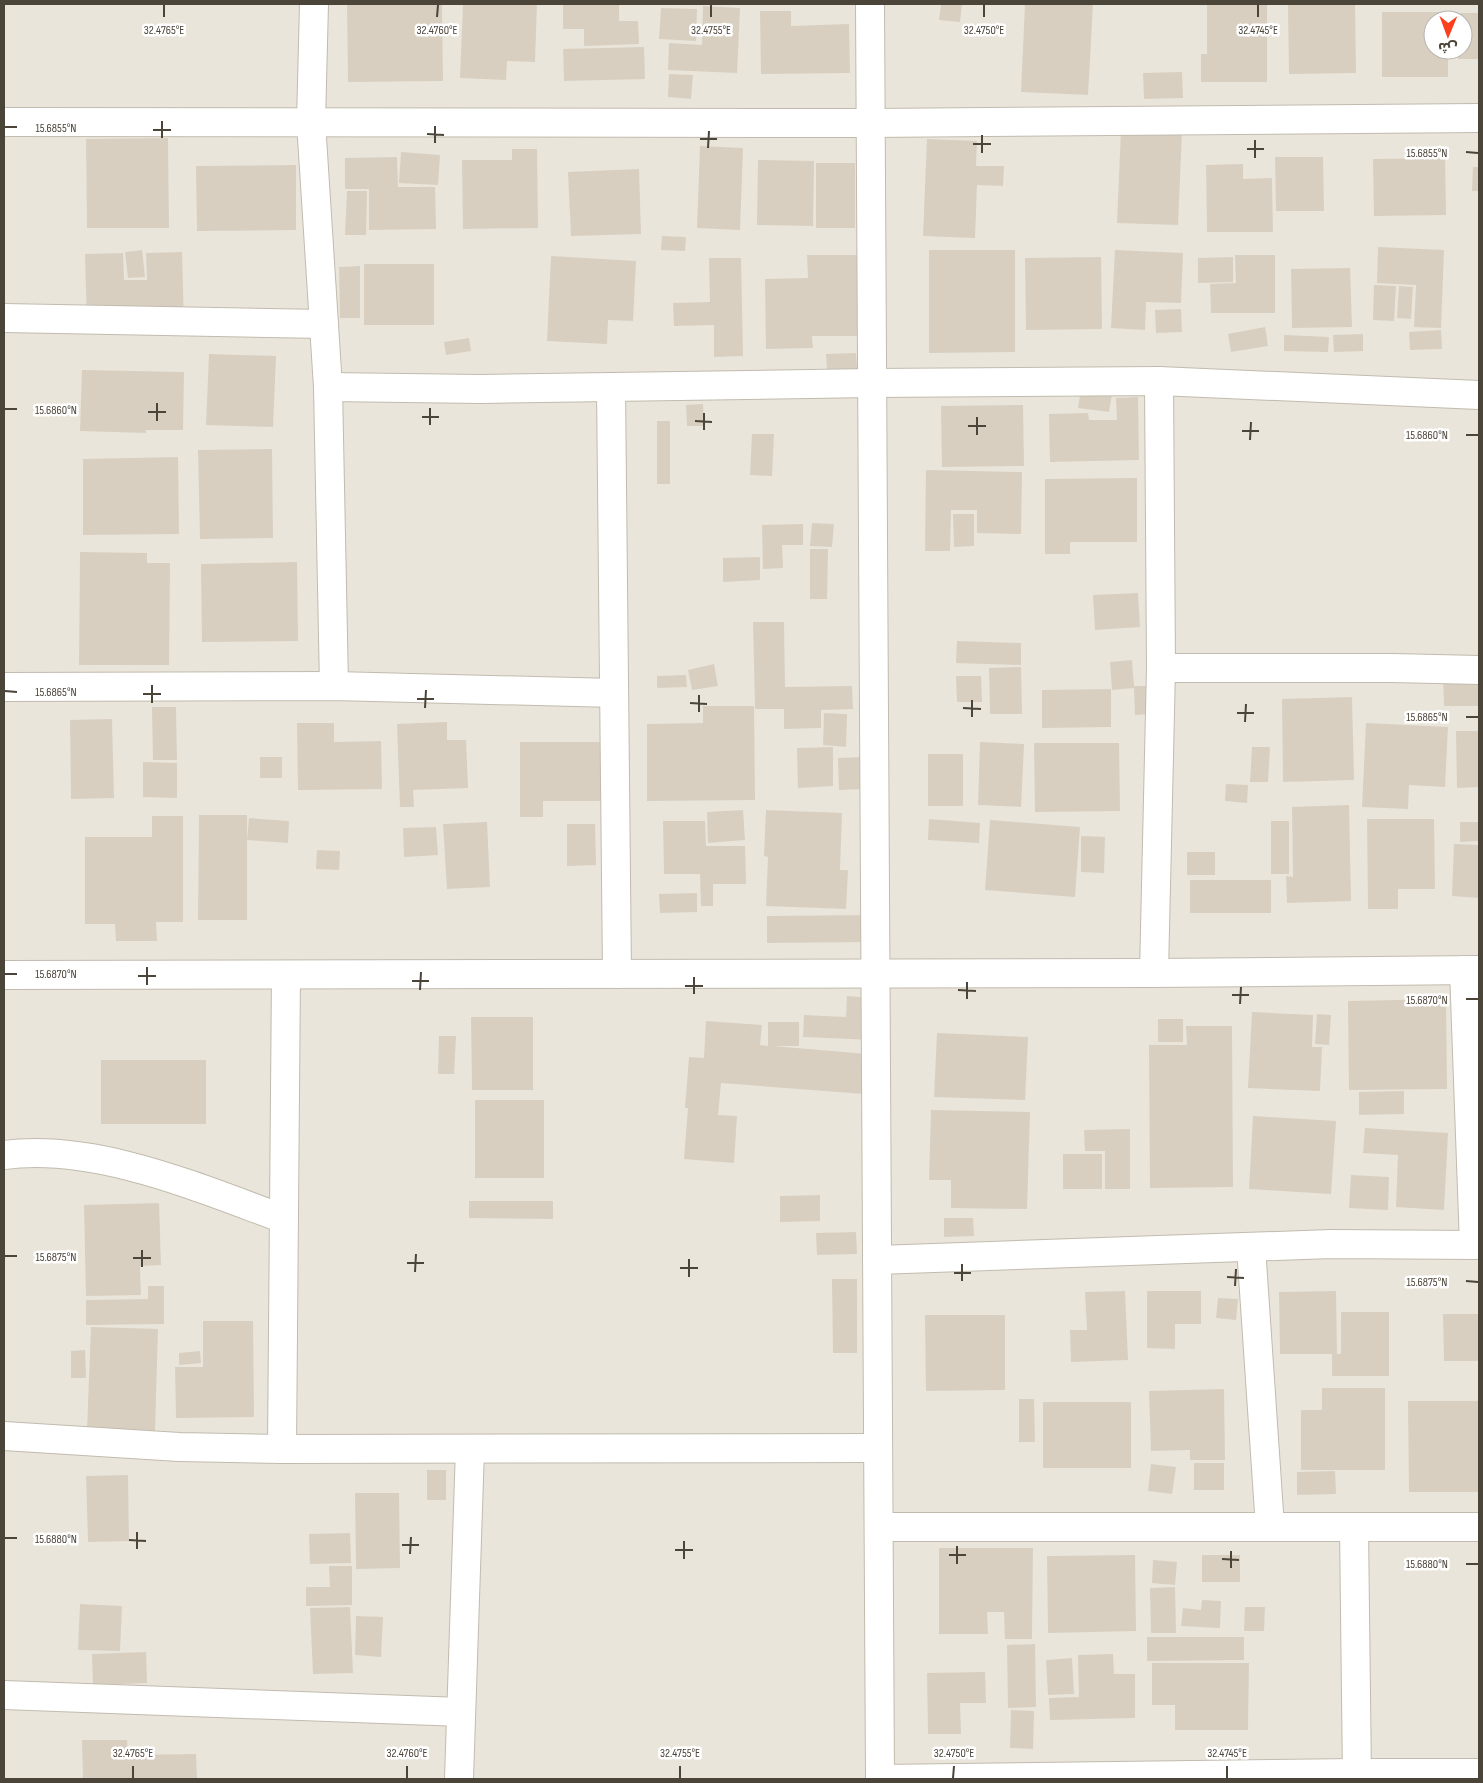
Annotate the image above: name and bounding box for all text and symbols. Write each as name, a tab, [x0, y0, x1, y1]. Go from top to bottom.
north arrow	[1423, 10, 1473, 60]
text: 32.4765°E	[144, 23, 184, 38]
text: 32.4760°E	[416, 23, 458, 38]
text: 32.4755°E	[691, 23, 731, 38]
text: 32.4750°E	[964, 23, 1004, 38]
text: 32.4745°E	[1238, 23, 1278, 38]
text: ش	[1438, 39, 1458, 56]
text: 15.6855°N	[36, 121, 76, 136]
text: 15.6855°N	[1407, 146, 1447, 161]
text: 15.6860°N	[35, 403, 77, 418]
text: 15.6860°N	[1406, 428, 1448, 443]
text: 15.6865°N	[35, 685, 77, 700]
text: 15.6865°N	[1406, 710, 1448, 725]
text: 15.6870°N	[35, 967, 77, 982]
text: 15.6870°N	[1406, 993, 1448, 1008]
text: 15.6875°N	[36, 1250, 76, 1265]
text: 15.6875°N	[1407, 1275, 1447, 1290]
text: 15.6880°N	[35, 1532, 77, 1547]
text: 15.6880°N	[1406, 1557, 1448, 1572]
text: 32.4765°E	[113, 1746, 153, 1761]
text: 32.4760°E	[386, 1746, 428, 1761]
text: 32.4755°E	[660, 1746, 700, 1761]
text: 32.4750°E	[934, 1746, 974, 1761]
text: 32.4745°E	[1207, 1746, 1247, 1761]

